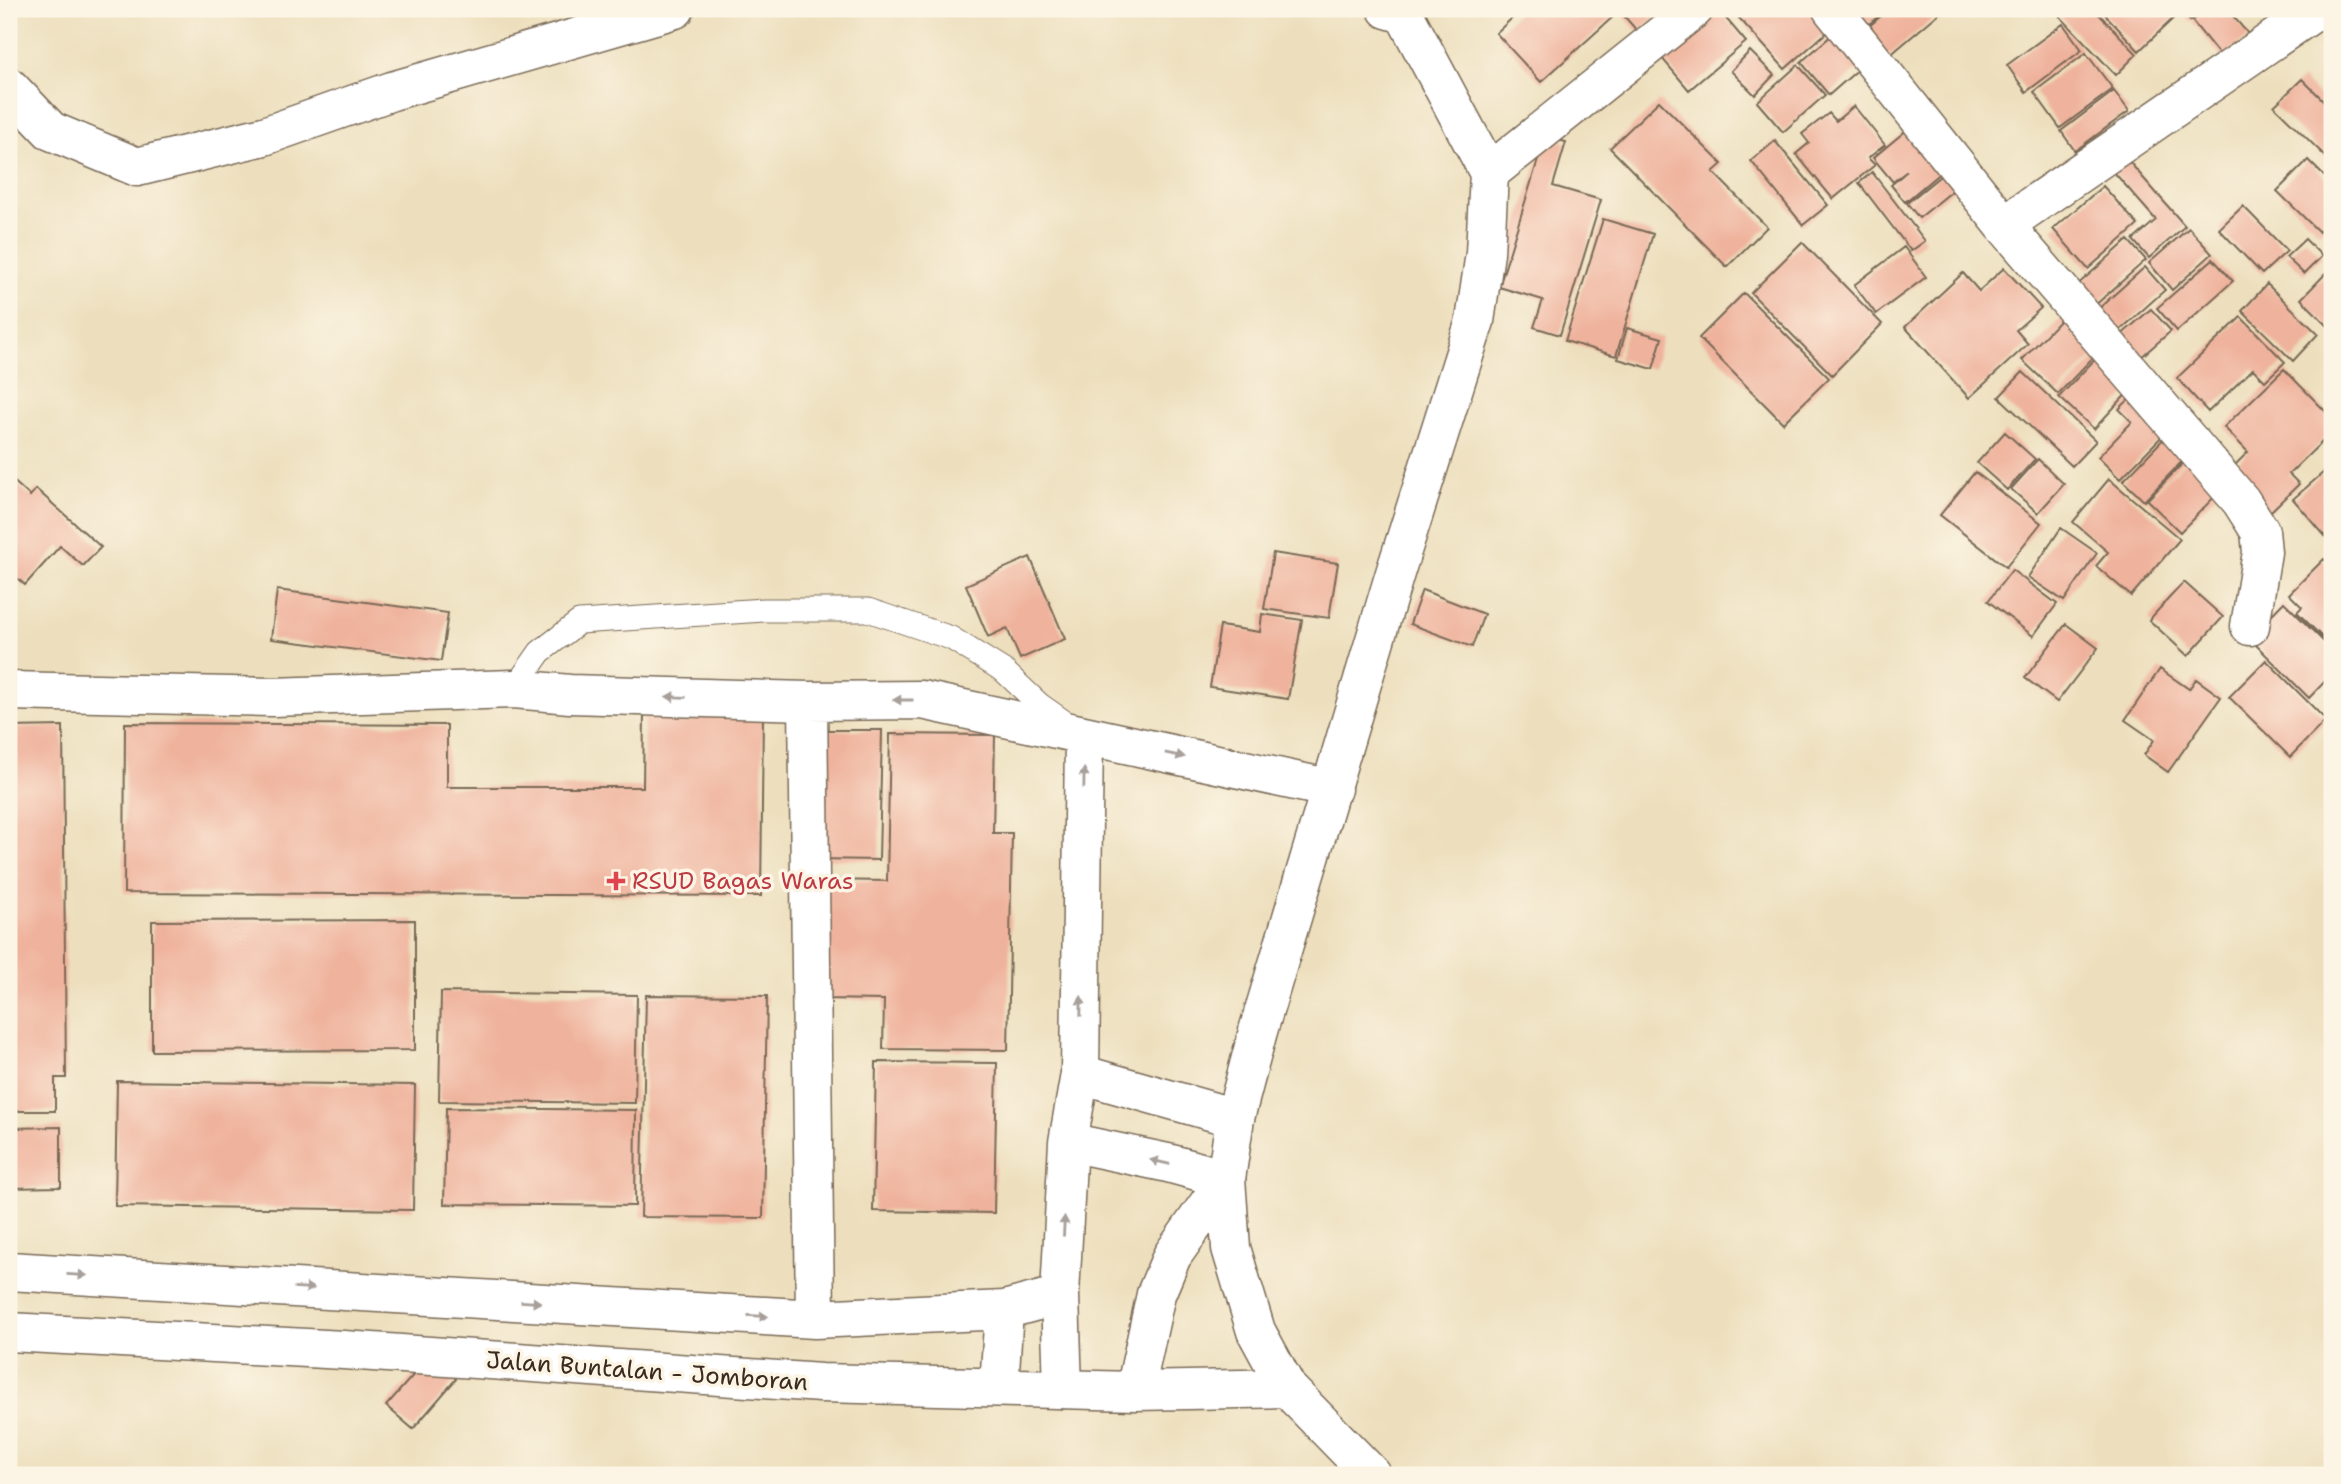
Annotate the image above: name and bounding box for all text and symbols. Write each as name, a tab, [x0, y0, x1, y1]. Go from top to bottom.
one-way arrow	[665, 691, 687, 702]
one-way arrow	[892, 695, 914, 706]
one-way arrow	[1164, 749, 1186, 760]
one-way arrow	[1078, 767, 1089, 789]
place label: RSUD Bagas Waras	[632, 865, 854, 897]
marker: RSUD Bagas Waras	[606, 871, 626, 891]
one-way arrow	[1075, 994, 1086, 1016]
one-way arrow	[1149, 1156, 1171, 1167]
one-way arrow	[1058, 1215, 1069, 1237]
one-way arrow	[66, 1269, 88, 1280]
one-way arrow	[293, 1283, 315, 1294]
one-way arrow	[520, 1297, 542, 1308]
one-way arrow	[747, 1310, 769, 1321]
street label: Jalan Buntalan - Jomboran	[485, 1344, 809, 1398]

